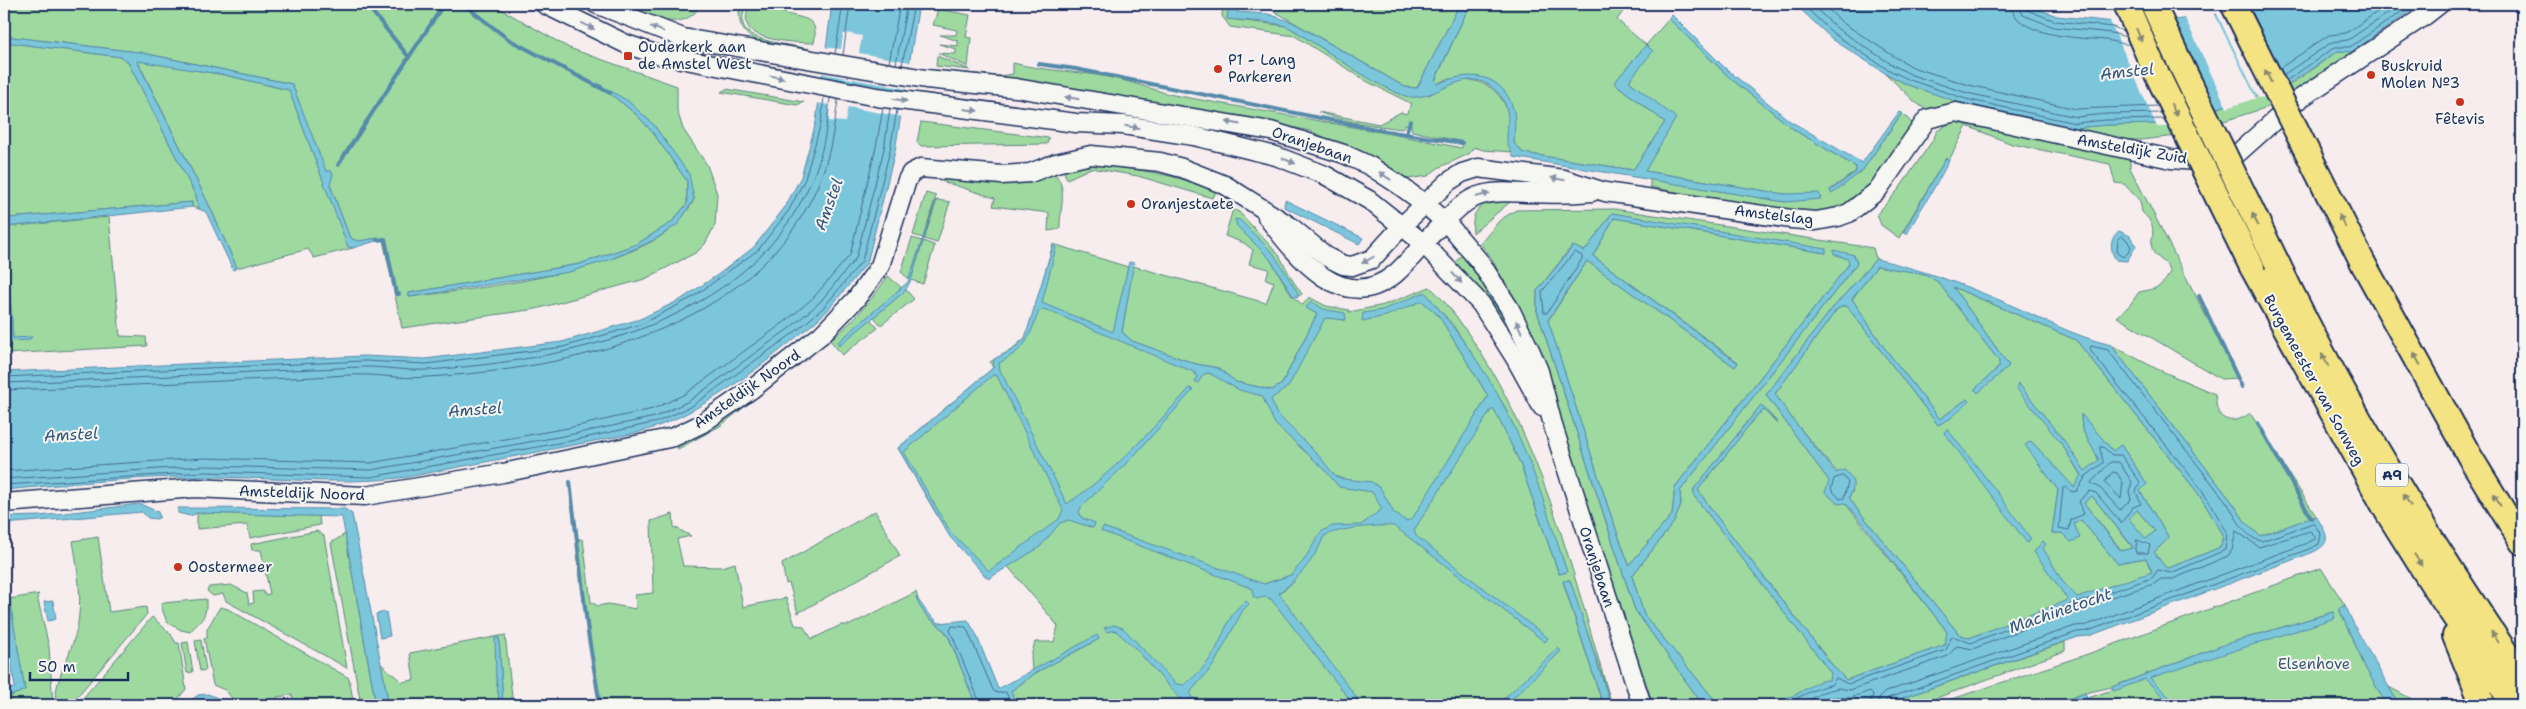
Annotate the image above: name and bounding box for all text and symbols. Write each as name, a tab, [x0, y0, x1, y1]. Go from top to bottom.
one-way arrow	[581, 22, 595, 30]
one-way arrow	[649, 25, 664, 33]
one-way arrow	[2136, 28, 2144, 42]
place label: Ouderkerk aan de Amstel West	[638, 37, 752, 74]
marker: Ouderkerk aan de Amstel West	[622, 50, 634, 62]
place label: P1 - Lang Parkeren	[1228, 50, 1296, 87]
place label: Buskruid Molen №3	[2381, 56, 2460, 93]
water label: Amstel	[2099, 58, 2155, 85]
marker: P1 - Lang Parkeren	[1212, 63, 1224, 75]
one-way arrow	[2264, 69, 2272, 84]
marker: Buskruid Molen №3	[2365, 69, 2377, 81]
one-way arrow	[769, 73, 784, 81]
one-way arrow	[1064, 93, 1080, 101]
marker: Fêtevis	[2454, 96, 2466, 108]
one-way arrow	[892, 97, 908, 105]
one-way arrow	[2170, 103, 2178, 117]
one-way arrow	[963, 106, 979, 114]
place label: Fêtevis	[2435, 109, 2485, 129]
one-way arrow	[1224, 119, 1240, 127]
street label: Oranjebaan	[1269, 122, 1355, 168]
one-way arrow	[1124, 123, 1140, 131]
street label: Amsteldijk Zuid	[2075, 129, 2189, 169]
one-way arrow	[1282, 157, 1297, 165]
one-way arrow	[1379, 171, 1392, 181]
one-way arrow	[1549, 174, 1565, 182]
water label: Amstel	[809, 175, 848, 233]
one-way arrow	[1476, 190, 1491, 198]
place label: Oranjestaete	[1141, 194, 1234, 214]
marker: Oranjestaete	[1125, 198, 1137, 210]
street label: Amstelslag	[1733, 200, 1815, 230]
one-way arrow	[2251, 212, 2259, 226]
one-way arrow	[2338, 214, 2346, 229]
one-way arrow	[1361, 256, 1375, 265]
one-way arrow	[1451, 271, 1463, 283]
street label: Burgemeester van Sonweg	[2259, 291, 2369, 469]
one-way arrow	[1514, 320, 1522, 334]
street label: Amsteldijk Noord	[690, 344, 805, 433]
one-way arrow	[2413, 351, 2421, 366]
one-way arrow	[2321, 353, 2329, 367]
water label: Amstel	[447, 397, 503, 422]
water label: Amstel	[44, 423, 99, 446]
road number: A9	[2376, 464, 2408, 486]
street label: Amsteldijk Noord	[239, 481, 366, 505]
one-way arrow	[2403, 493, 2412, 507]
one-way arrow	[2492, 494, 2501, 507]
street label: Oranjebaan	[1575, 524, 1619, 610]
one-way arrow	[2413, 554, 2422, 567]
place label: Oostermeer	[188, 557, 272, 577]
marker: Oostermeer	[172, 561, 184, 573]
water label: Machinetocht	[2006, 583, 2114, 638]
one-way arrow	[2490, 630, 2500, 644]
scale bar	[30, 649, 128, 681]
park label: Elsenhove	[2278, 654, 2350, 674]
text: 50 m	[38, 657, 76, 677]

